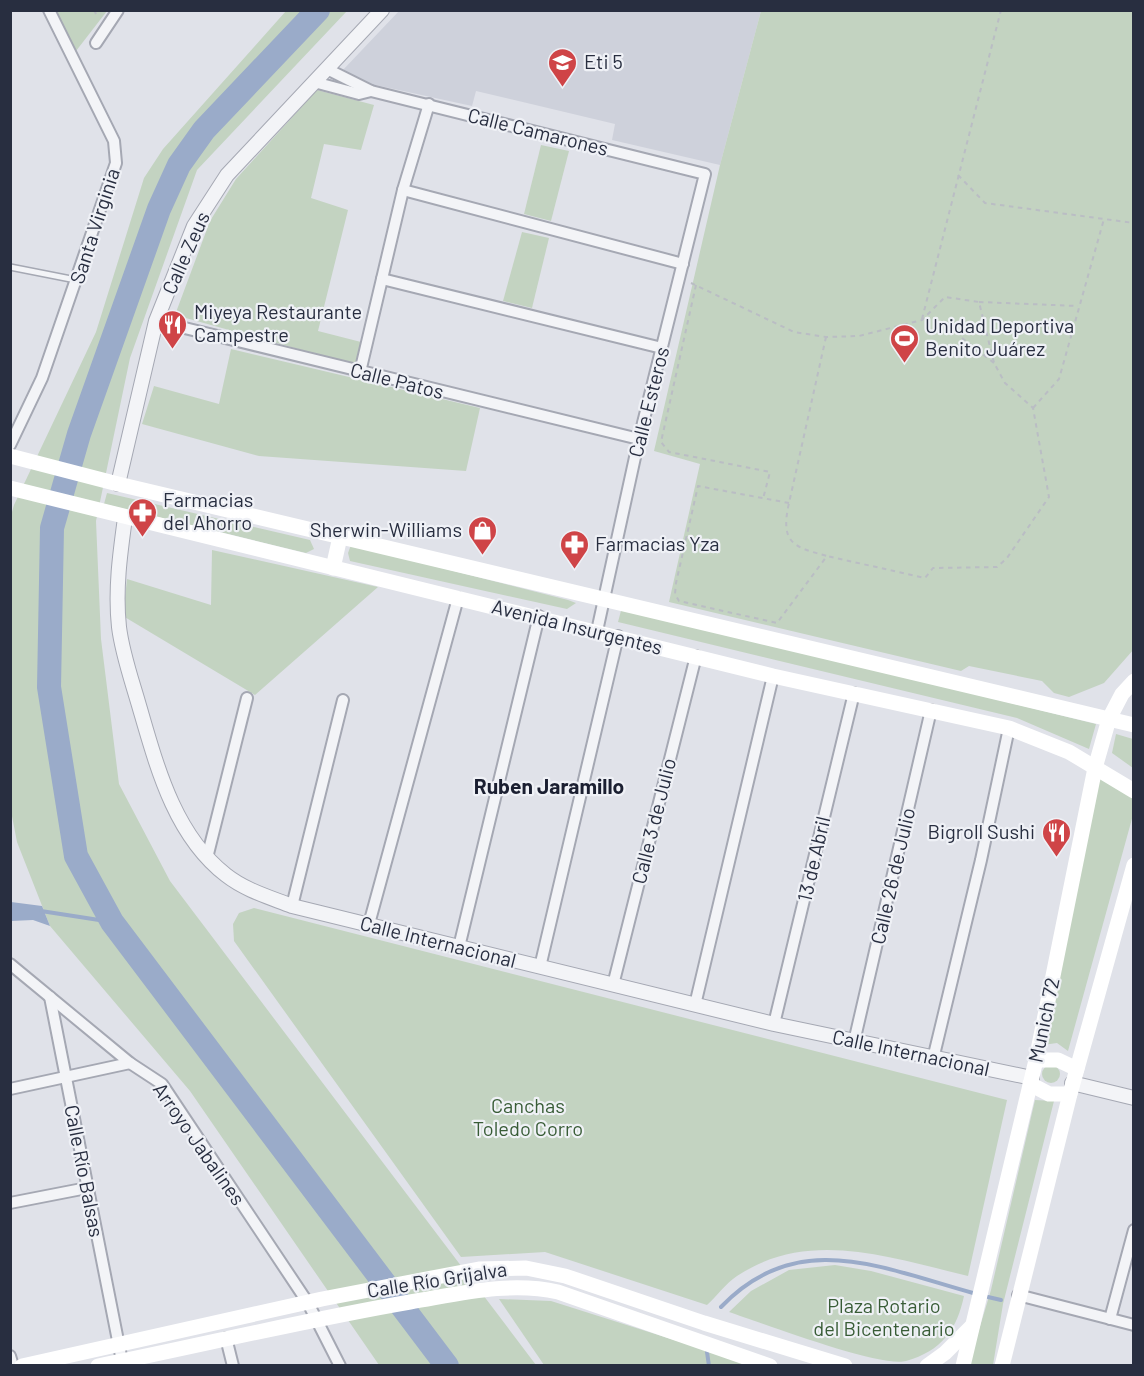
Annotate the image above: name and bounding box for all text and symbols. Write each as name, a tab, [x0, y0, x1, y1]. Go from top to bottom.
school or university icon: Eti 5	[547, 46, 579, 88]
place label: Eti 5	[584, 49, 623, 73]
street label: Calle Camarones	[466, 102, 611, 160]
street label: Santa Virginia	[64, 165, 124, 286]
street label: Calle Zeus	[156, 207, 214, 298]
place label: Miyeya Restaurante Campestre	[194, 299, 362, 346]
restaurant icon: Miyeya Restaurante Campestre	[157, 308, 189, 350]
place label: Unidad Deportiva Benito Juárez	[925, 313, 1074, 360]
sports icon: Unidad Deportiva Benito Juárez	[888, 322, 920, 364]
street label: Calle Esteros	[623, 344, 673, 460]
street label: Calle Patos	[348, 357, 446, 403]
place label: Farmacias del Ahorro	[163, 487, 253, 534]
pharmacy icon: Farmacias del Ahorro	[126, 496, 158, 538]
shop icon: Sherwin-Williams	[467, 514, 499, 556]
place label: Sherwin-Williams	[310, 517, 462, 541]
pharmacy icon: Farmacias Yza	[558, 528, 590, 570]
place label: Farmacias Yza	[595, 531, 720, 555]
street label: Avenida Insurgentes	[489, 593, 665, 659]
street label: Calle 3 de Julio	[626, 755, 680, 886]
district label: Ruben Jaramillo	[474, 773, 624, 798]
street label: Calle 26 de Julio	[865, 805, 919, 946]
street label: 13 de Abril	[792, 814, 834, 904]
restaurant icon: Bigroll Sushi	[1040, 816, 1072, 858]
place label: Bigroll Sushi	[927, 819, 1035, 843]
street label: Calle Internacional	[358, 910, 519, 972]
street label: Munich 72	[1022, 975, 1064, 1064]
street label: Calle Internacional	[830, 1024, 992, 1080]
street label: Arroyo Jabalines	[149, 1077, 251, 1209]
park label: Canchas Toledo Corro	[473, 1093, 583, 1140]
street label: Calle Río Balsas	[60, 1103, 110, 1239]
street label: Calle Río Grijalva	[365, 1256, 509, 1302]
park label: Plaza Rotario del Bicentenario	[813, 1293, 955, 1340]

